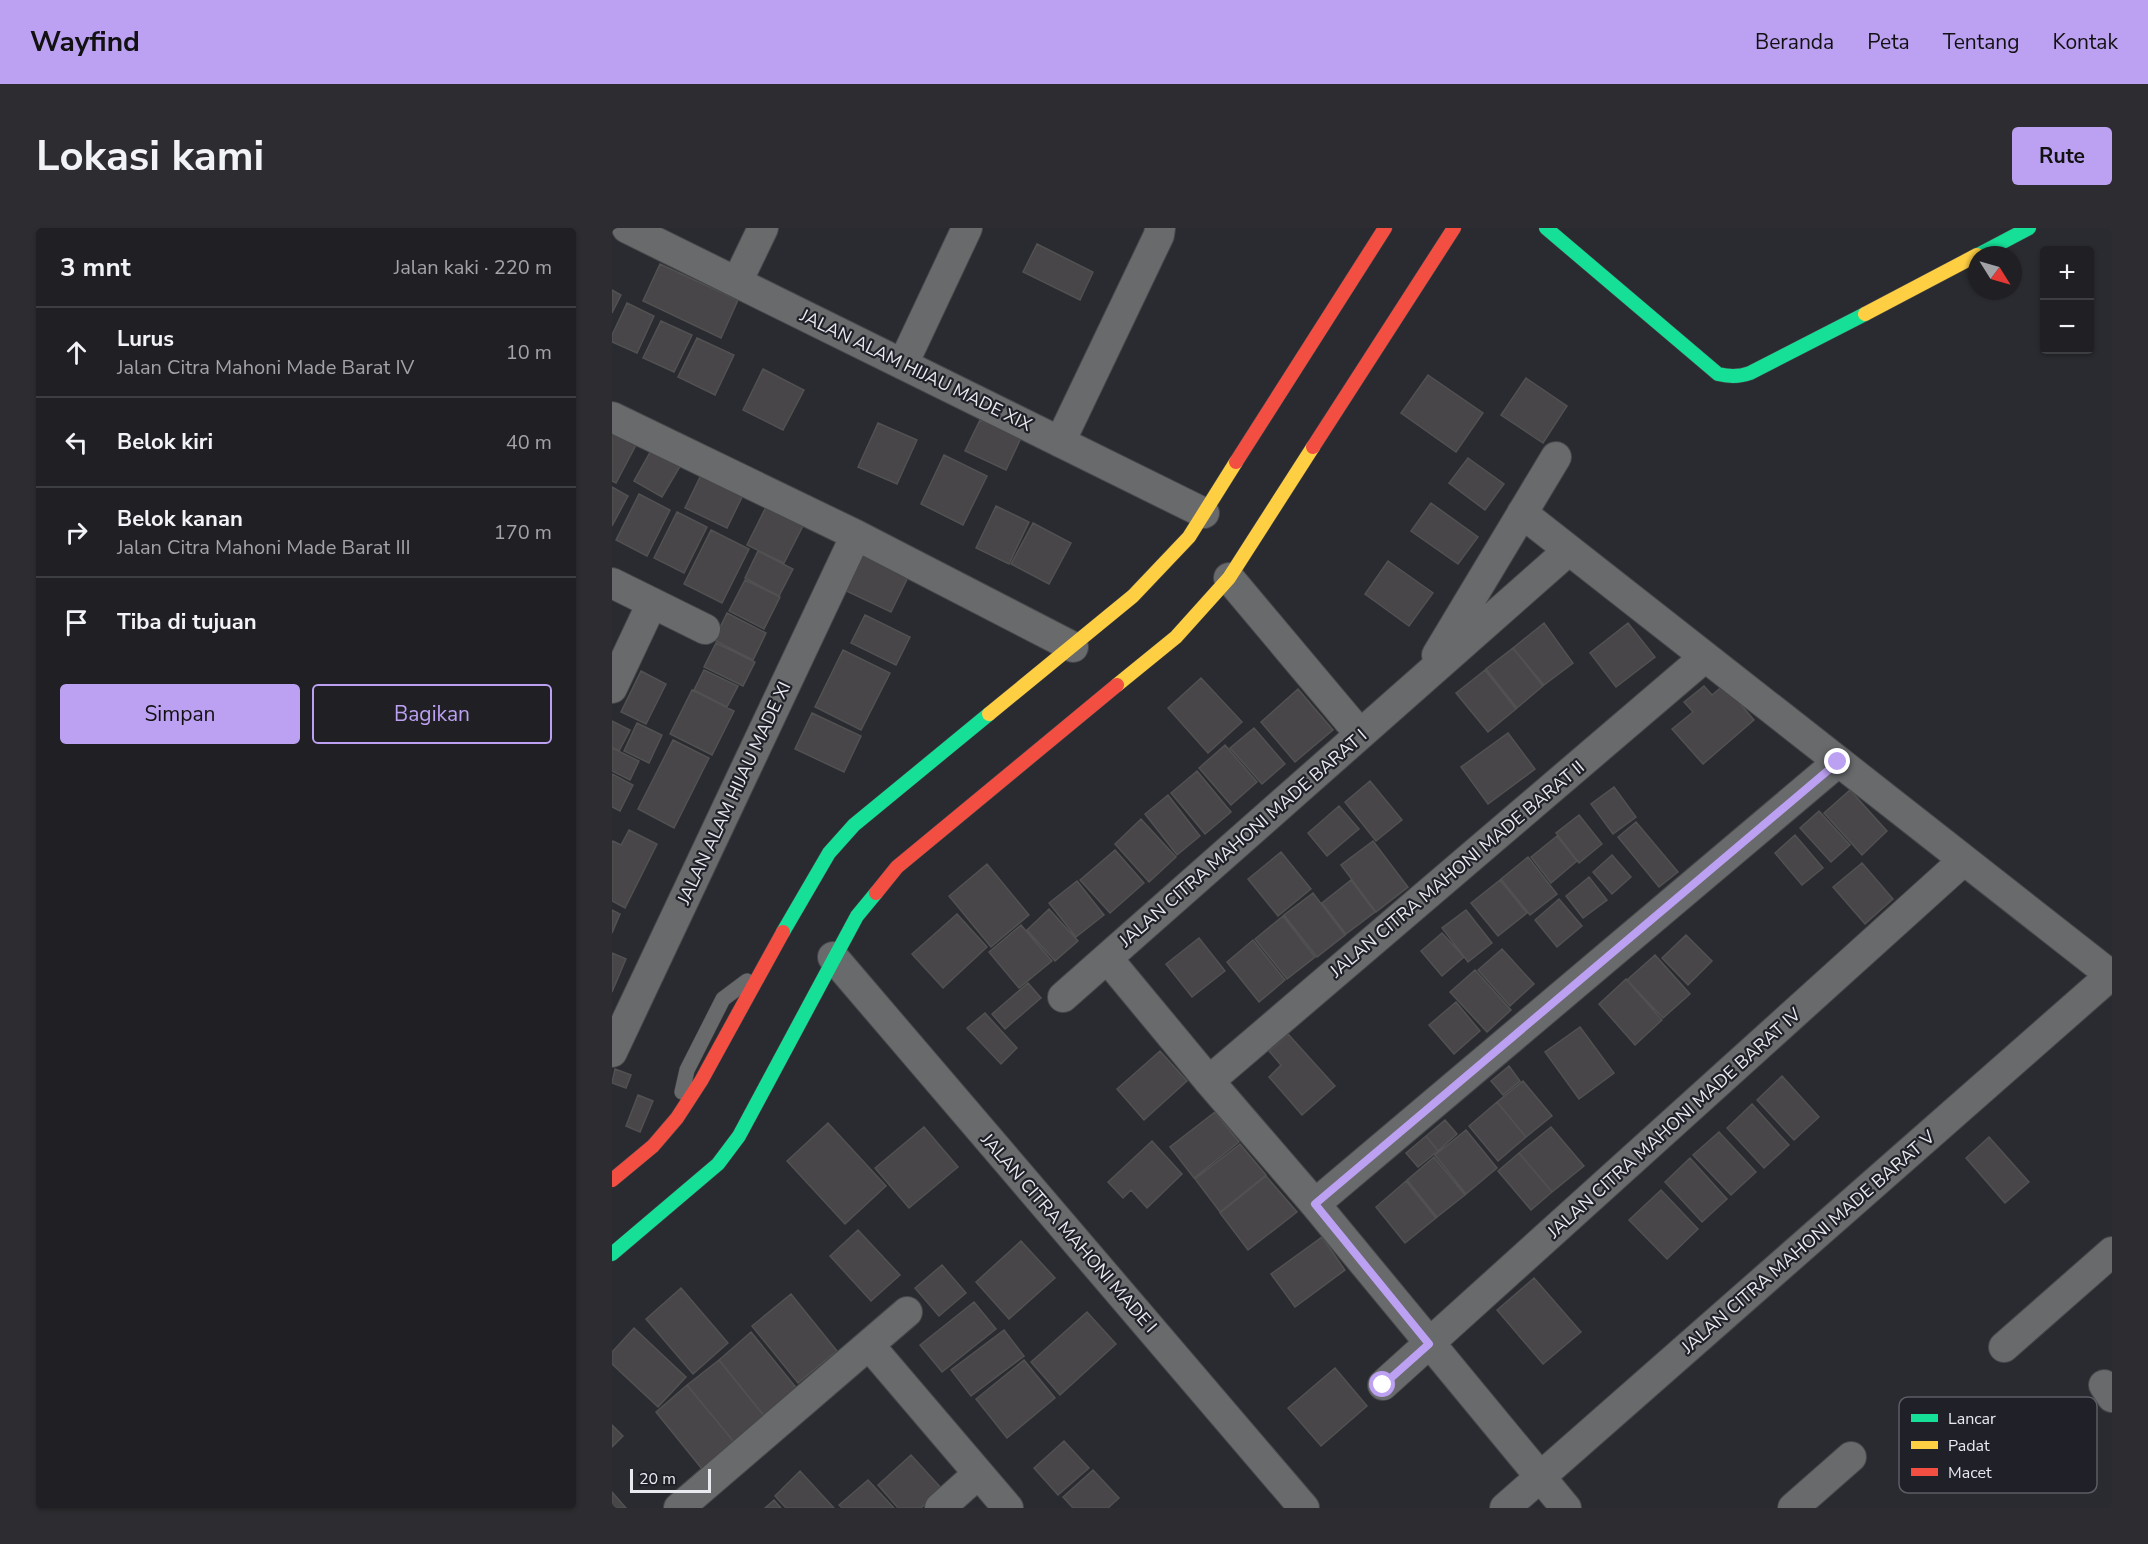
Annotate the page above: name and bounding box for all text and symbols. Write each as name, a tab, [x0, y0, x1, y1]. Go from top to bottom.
text: Wayfind	[30, 23, 140, 61]
text: Beranda	[1755, 28, 1834, 56]
text: Peta	[1867, 28, 1910, 56]
text: Tentang	[1943, 28, 2020, 56]
text: Kontak	[2053, 28, 2118, 56]
button: Rute	[2012, 127, 2112, 185]
text: Lokasi kami	[36, 128, 264, 185]
north arrow	[1968, 246, 2022, 300]
map controls	[2040, 246, 2094, 354]
button: +	[2040, 246, 2094, 300]
text: 3 mnt	[60, 250, 131, 285]
text: Jalan kaki · 220 m	[394, 254, 552, 281]
button: −	[2040, 300, 2094, 354]
street label: JALAN ALAM HIJAU MADE XIX	[795, 303, 1036, 437]
text: Lurus	[117, 324, 174, 354]
icon: ahead	[60, 336, 93, 369]
text: 10 m	[506, 339, 552, 366]
text: Jalan Citra Mahoni Made Barat IV	[117, 354, 414, 381]
icon: left	[60, 426, 93, 459]
text: Belok kiri	[117, 427, 213, 457]
text: 40 m	[506, 429, 552, 456]
text: Belok kanan	[117, 504, 243, 534]
icon: right	[60, 516, 93, 549]
text: 170 m	[494, 519, 552, 546]
text: Jalan Citra Mahoni Made Barat III	[117, 534, 411, 561]
icon: arrive	[60, 606, 93, 639]
text: Tiba di tujuan	[117, 607, 257, 637]
street label: JALAN ALAM HIJAU MADE XI	[671, 678, 796, 909]
button: Simpan	[60, 684, 300, 744]
button: Bagikan	[312, 684, 552, 744]
street label: JALAN CITRA MAHONI MADE BARAT I	[1113, 724, 1372, 953]
route end	[1824, 748, 1850, 774]
street label: JALAN CITRA MAHONI MADE BARAT II	[1324, 755, 1589, 983]
street label: JALAN CITRA MAHONI MADE BARAT IV	[1541, 1002, 1806, 1244]
street label: JALAN CITRA MAHONI MADE BARAT V	[1675, 1125, 1940, 1360]
street label: JALAN CITRA MAHONI MADE I	[975, 1127, 1162, 1338]
route start	[1369, 1371, 1395, 1397]
legend	[1899, 1397, 2097, 1493]
text: Lancar	[1948, 1408, 1996, 1430]
text: Padat	[1948, 1435, 1990, 1457]
text: Macet	[1948, 1462, 1992, 1484]
scale bar	[630, 1466, 711, 1494]
text: 20 m	[639, 1468, 676, 1490]

